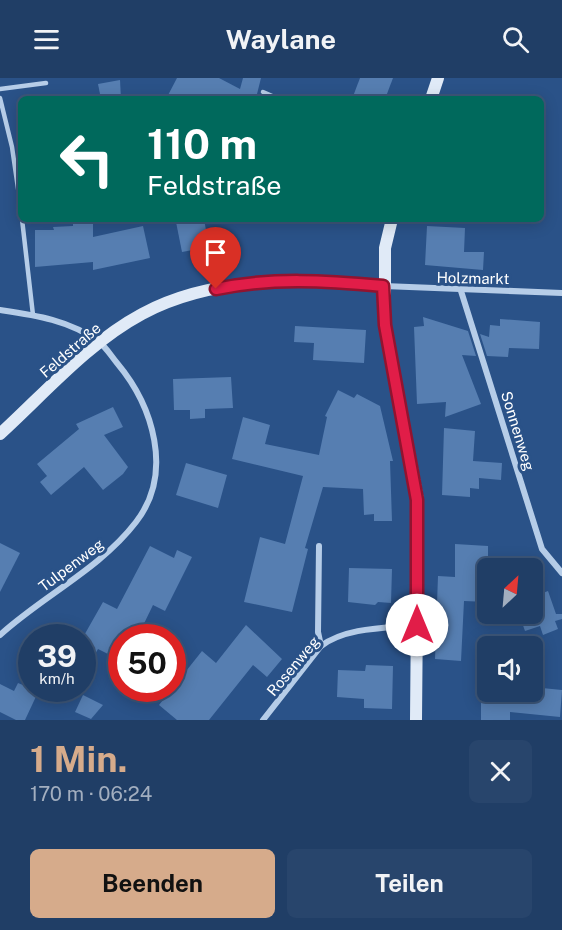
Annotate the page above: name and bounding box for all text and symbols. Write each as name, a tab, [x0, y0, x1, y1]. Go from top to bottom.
icon: menu	[30, 23, 63, 56]
text: Waylane	[226, 23, 336, 55]
icon: search	[499, 23, 532, 56]
text: 110 m	[147, 119, 257, 168]
icon: left	[48, 120, 126, 198]
text: Feldstraße	[147, 169, 282, 201]
pin	[190, 227, 241, 289]
icon: arrive	[199, 236, 232, 269]
street label: Holzmarkt	[436, 269, 510, 287]
street label: Feldstraße	[36, 319, 104, 381]
street label: Sonnenweg	[498, 389, 538, 473]
street label: Tulpenweg	[35, 535, 107, 595]
north arrow	[477, 558, 543, 624]
map controls	[477, 558, 543, 702]
position arrow	[385, 593, 449, 657]
speed limit sign: 50	[108, 624, 186, 702]
street label: Rosenweg	[263, 633, 323, 699]
button: sound	[477, 636, 543, 702]
text: 39	[37, 638, 77, 674]
text: km/h	[39, 670, 75, 687]
text: 1 Min.	[30, 738, 127, 780]
button: close	[469, 740, 532, 803]
text: 170 m · 06:24	[30, 782, 152, 806]
button: Beenden	[30, 849, 275, 918]
button: Teilen	[287, 849, 532, 918]

